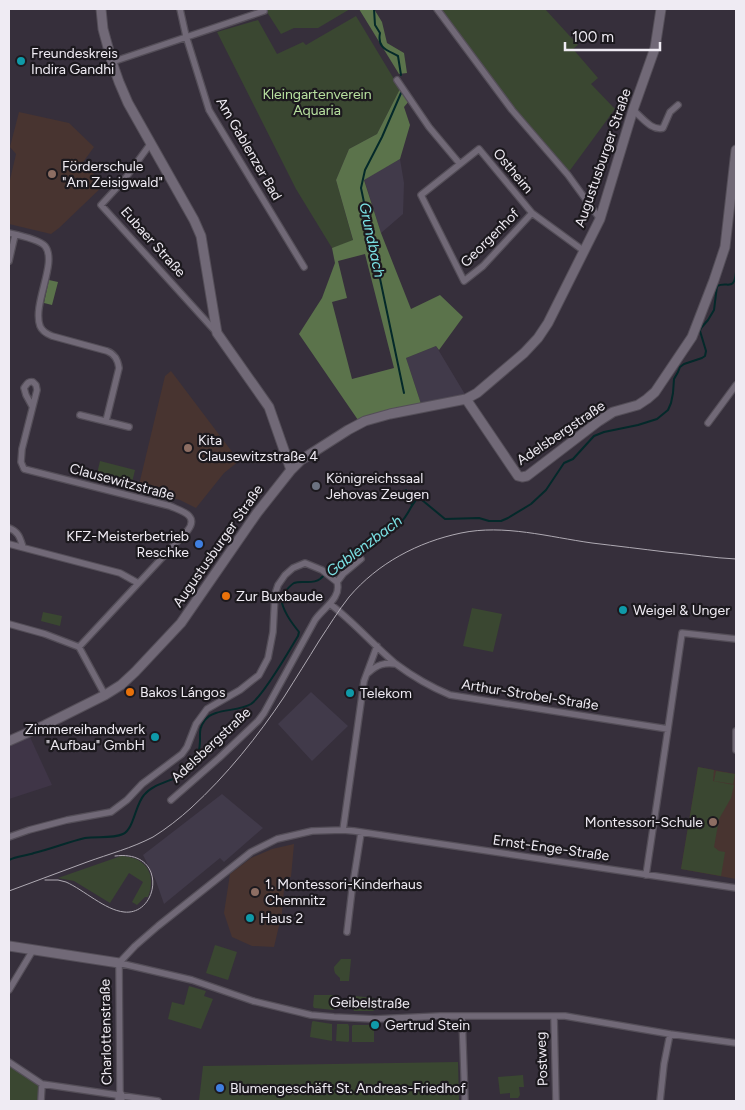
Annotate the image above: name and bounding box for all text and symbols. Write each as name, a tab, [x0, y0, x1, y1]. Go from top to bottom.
scale bar	[565, 20, 660, 52]
text: 100 m	[572, 28, 614, 46]
place label: Freundeskreis Indira Gandhi	[31, 45, 118, 78]
marker: Freundeskreis Indira Gandhi	[15, 55, 27, 67]
park label: Kleingartenverein Aquaria	[262, 86, 372, 119]
street label: Augustusburger Straße	[571, 86, 635, 230]
street label: Am Gablenzer Bad	[213, 95, 285, 203]
street label: Ostheim	[489, 145, 537, 197]
place label: Förderschule "Am Zeisigwald"	[62, 158, 163, 191]
marker: Förderschule "Am Zeisigwald"	[46, 168, 58, 180]
water label: Grundbach	[355, 201, 389, 279]
street label: Eubaer Straße	[117, 203, 189, 281]
street label: Georgenhof	[457, 205, 523, 271]
street label: Adelsbergstraße	[514, 397, 609, 469]
place label: Kita Clausewitzstraße 4	[198, 432, 318, 465]
marker: Kita Clausewitzstraße 4	[182, 442, 194, 454]
street label: Clausewitzstraße	[68, 460, 177, 504]
place label: Königreichssaal Jehovas Zeugen	[326, 470, 429, 503]
marker: Königreichssaal Jehovas Zeugen	[310, 480, 322, 492]
street label: Augustusburger Straße	[169, 481, 267, 611]
water label: Gablenzbach	[322, 512, 406, 580]
place label: KFZ-Meisterbetrieb Reschke	[66, 528, 189, 561]
marker: KFZ-Meisterbetrieb Reschke	[193, 538, 205, 550]
place label: Zur Buxbaude	[236, 588, 323, 605]
marker: Zur Buxbaude	[220, 590, 232, 602]
place label: Weigel & Unger	[633, 602, 730, 619]
marker: Weigel & Unger	[617, 604, 629, 616]
street label: Arthur-Strobel-Straße	[460, 676, 600, 714]
place label: Bakos Lángos	[140, 684, 226, 701]
place label: Telekom	[360, 685, 412, 702]
marker: Bakos Lángos	[124, 686, 136, 698]
marker: Telekom	[344, 687, 356, 699]
street label: Adelsbergstraße	[168, 703, 255, 786]
place label: Zimmereihandwerk "Aufbau" GmbH	[25, 721, 145, 754]
marker: Zimmereihandwerk "Aufbau" GmbH	[149, 731, 161, 743]
place label: Montessori-Schule	[585, 814, 703, 831]
marker: Montessori-Schule	[707, 816, 719, 828]
street label: Ernst-Enge-Straße	[492, 831, 611, 865]
place label: 1. Montessori-Kinderhaus Chemnitz	[265, 876, 422, 909]
marker: 1. Montessori-Kinderhaus Chemnitz	[249, 886, 261, 898]
place label: Haus 2	[260, 910, 303, 927]
marker: Haus 2	[244, 912, 256, 924]
street label: Charlottenstraße	[97, 978, 115, 1085]
street label: Geibelstraße	[330, 994, 410, 1012]
place label: Gertrud Stein	[385, 1017, 470, 1034]
marker: Gertrud Stein	[369, 1019, 381, 1031]
street label: Postweg	[533, 1031, 551, 1087]
place label: Blumengeschäft St. Andreas-Friedhof	[230, 1080, 466, 1097]
marker: Blumengeschäft St. Andreas-Friedhof	[214, 1082, 226, 1094]

